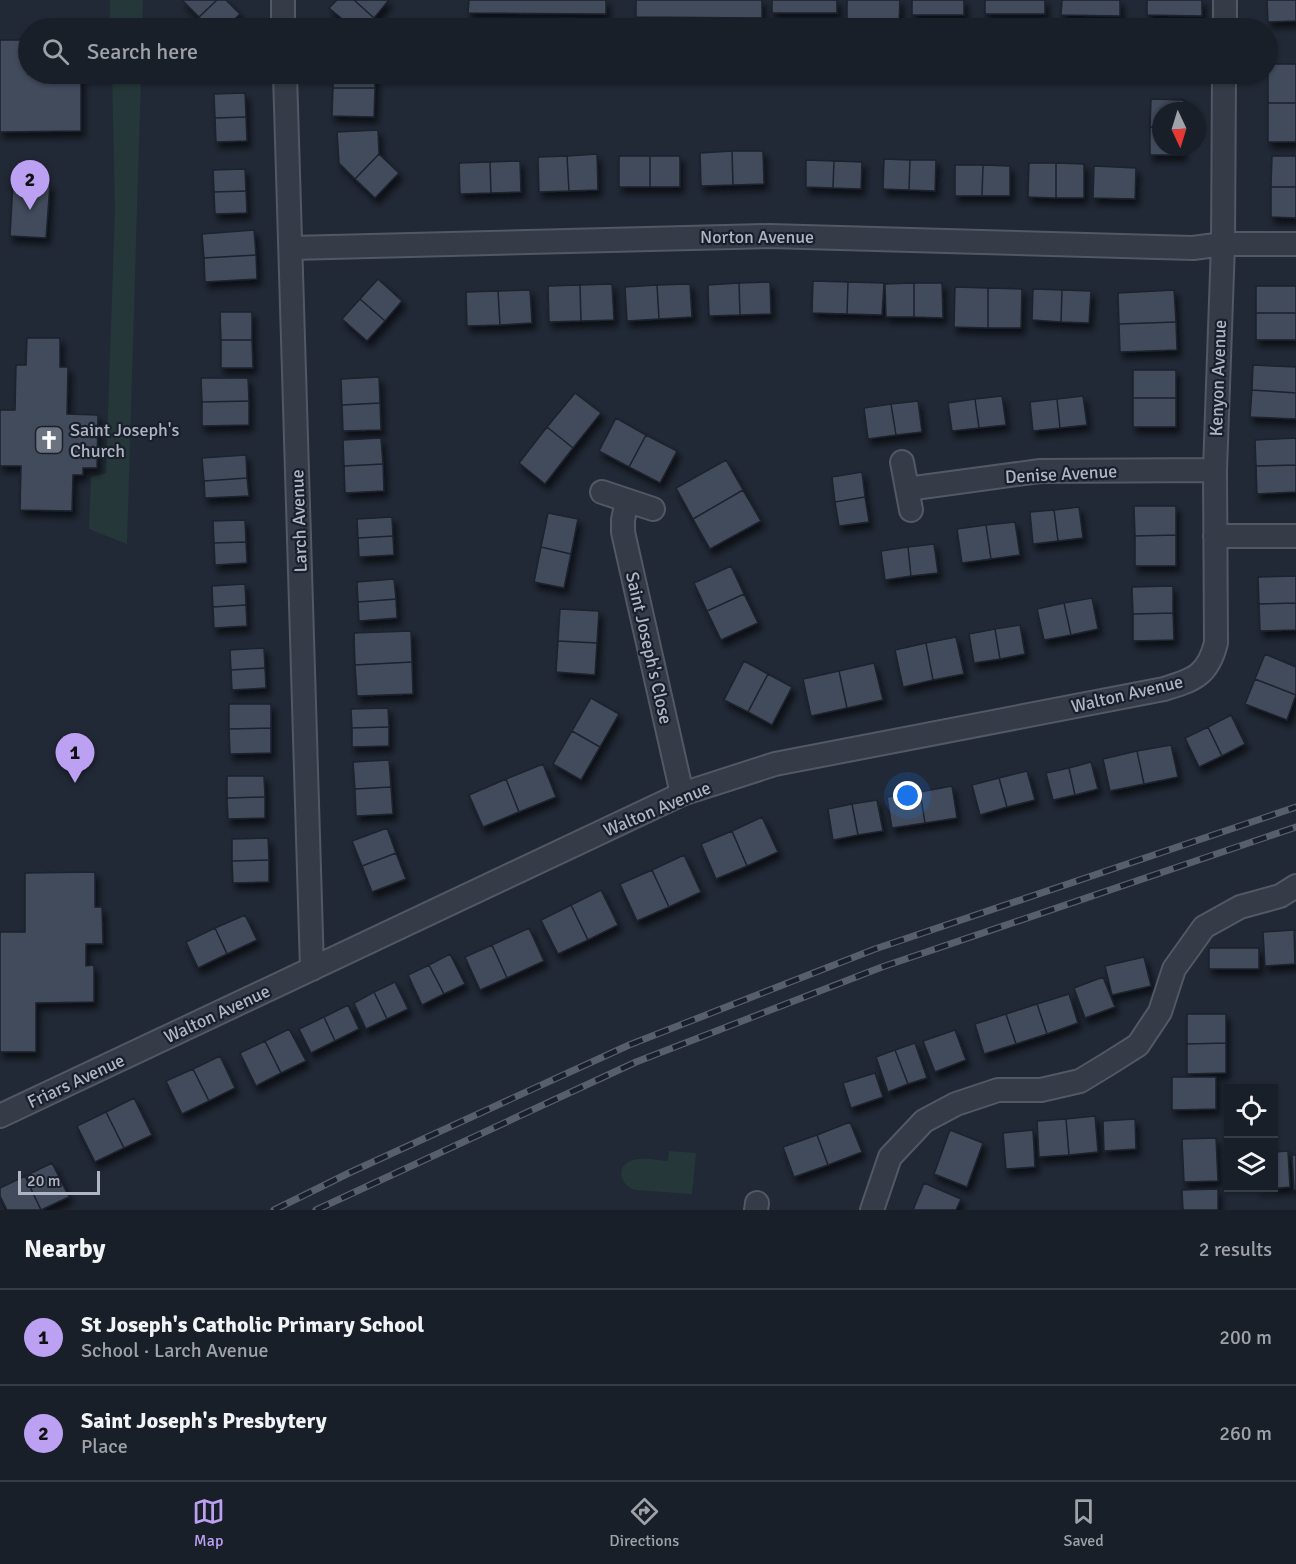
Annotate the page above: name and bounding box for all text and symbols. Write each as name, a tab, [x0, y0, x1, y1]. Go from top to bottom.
search box	[18, 18, 1278, 84]
icon: search	[39, 35, 72, 68]
text: Search here	[87, 38, 198, 65]
north arrow	[1152, 102, 1206, 156]
pin: 2	[10, 160, 50, 210]
street label: Norton Avenue	[700, 226, 814, 248]
street label: Kenyon Avenue	[1205, 319, 1231, 437]
place label: Saint Joseph's Church	[70, 419, 179, 462]
church icon: Saint Joseph's Church	[33, 424, 65, 456]
street label: Denise Avenue	[1004, 460, 1118, 488]
street label: Larch Avenue	[286, 469, 312, 573]
street label: Saint Joseph's Close	[621, 570, 677, 726]
street label: Walton Avenue	[1069, 670, 1185, 718]
pin: 1	[56, 734, 94, 783]
street label: Walton Avenue	[600, 777, 714, 841]
your location	[893, 781, 922, 810]
street label: Walton Avenue	[161, 980, 273, 1048]
street label: Friars Avenue	[24, 1049, 128, 1113]
map controls	[1224, 1084, 1278, 1192]
button: locate	[1224, 1084, 1278, 1138]
button: layers	[1224, 1138, 1278, 1192]
scale bar	[18, 1168, 100, 1196]
text: 20 m	[27, 1171, 61, 1191]
text: Nearby	[24, 1233, 105, 1265]
text: 2 results	[1199, 1237, 1272, 1262]
text: St Joseph's Catholic Primary School	[81, 1311, 424, 1338]
text: 1	[38, 1325, 49, 1350]
text: 200 m	[1219, 1325, 1272, 1350]
text: School · Larch Avenue	[81, 1338, 269, 1363]
text: Saint Joseph's Presbytery	[81, 1407, 327, 1434]
text: 2	[38, 1421, 49, 1446]
text: 260 m	[1219, 1421, 1272, 1446]
text: Place	[81, 1434, 128, 1459]
tab: Map	[192, 1495, 225, 1551]
tab: Directions	[609, 1495, 679, 1551]
tab: Saved	[1064, 1495, 1104, 1551]

